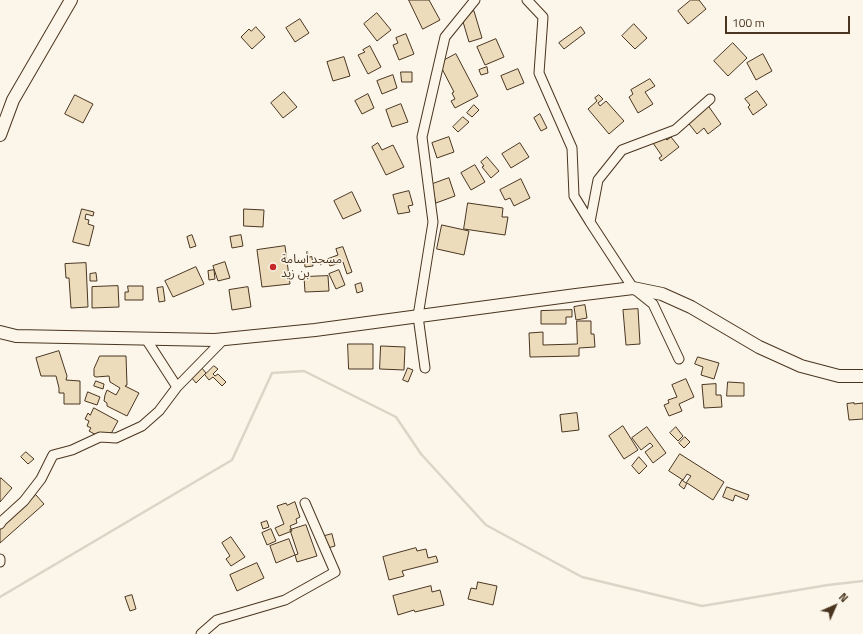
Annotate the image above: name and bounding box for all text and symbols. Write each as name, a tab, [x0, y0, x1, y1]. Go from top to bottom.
scale bar	[727, 8, 852, 34]
text: 100 m	[732, 13, 765, 32]
place label: مسجد أسامة بن زيد	[281, 253, 342, 281]
marker: مسجد أسامة بن زيد	[268, 262, 278, 272]
north arrow	[815, 586, 855, 626]
text: N	[835, 589, 852, 606]

